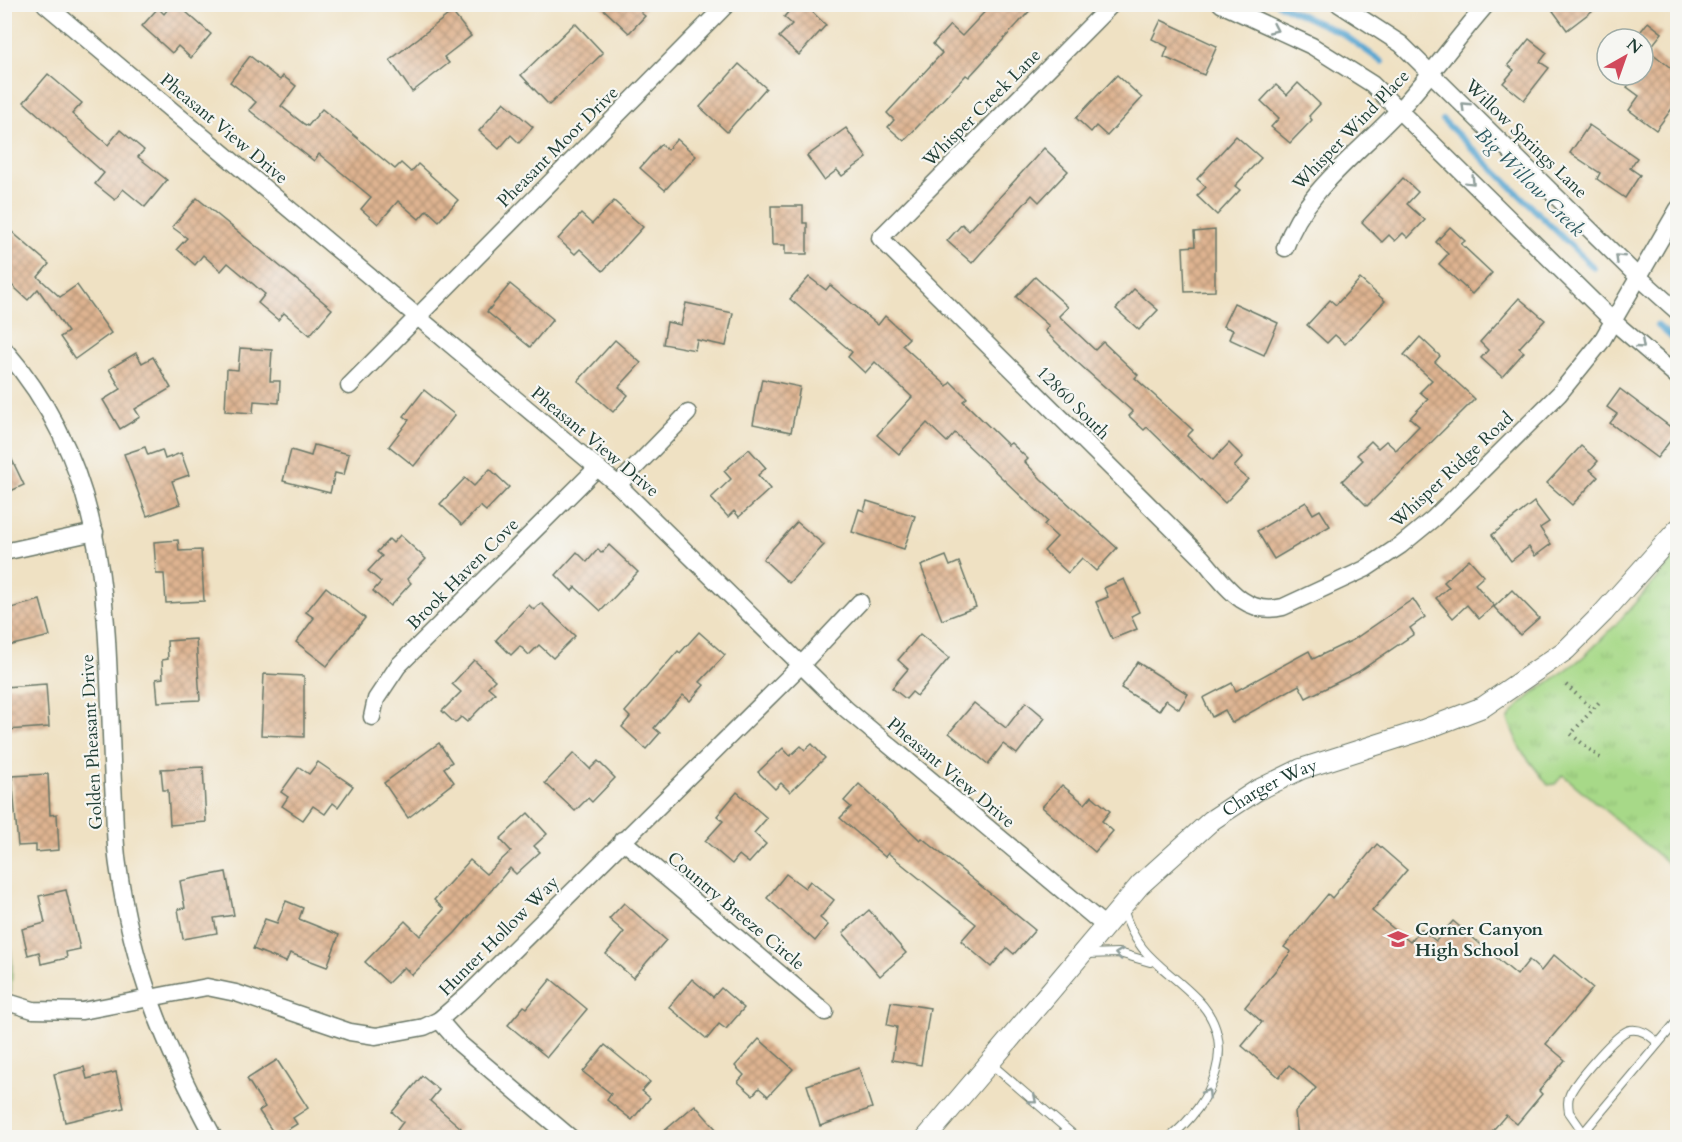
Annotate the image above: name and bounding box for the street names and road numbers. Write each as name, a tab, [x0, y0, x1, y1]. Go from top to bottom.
street label: Whisper Creek Lane	[917, 43, 1047, 173]
street label: Whisper Wind Place	[1286, 64, 1415, 197]
street label: Pheasant View Drive	[155, 68, 293, 190]
street label: Willow Springs Lane	[1458, 73, 1593, 204]
street label: Pheasant Moor Drive	[492, 81, 624, 213]
street label: 12860 South	[1031, 361, 1116, 446]
street label: Pheasant View Drive	[526, 381, 664, 503]
street label: Whisper Ridge Road	[1384, 406, 1519, 534]
street label: Brook Haven Cove	[402, 513, 524, 635]
street label: Golden Pheasant Drive	[75, 653, 109, 831]
street label: Pheasant View Drive	[882, 712, 1020, 834]
street label: Charger Way	[1217, 752, 1321, 823]
street label: Country Breeze Circle	[662, 846, 810, 976]
street label: Hunter Hollow Way	[433, 870, 565, 1002]

